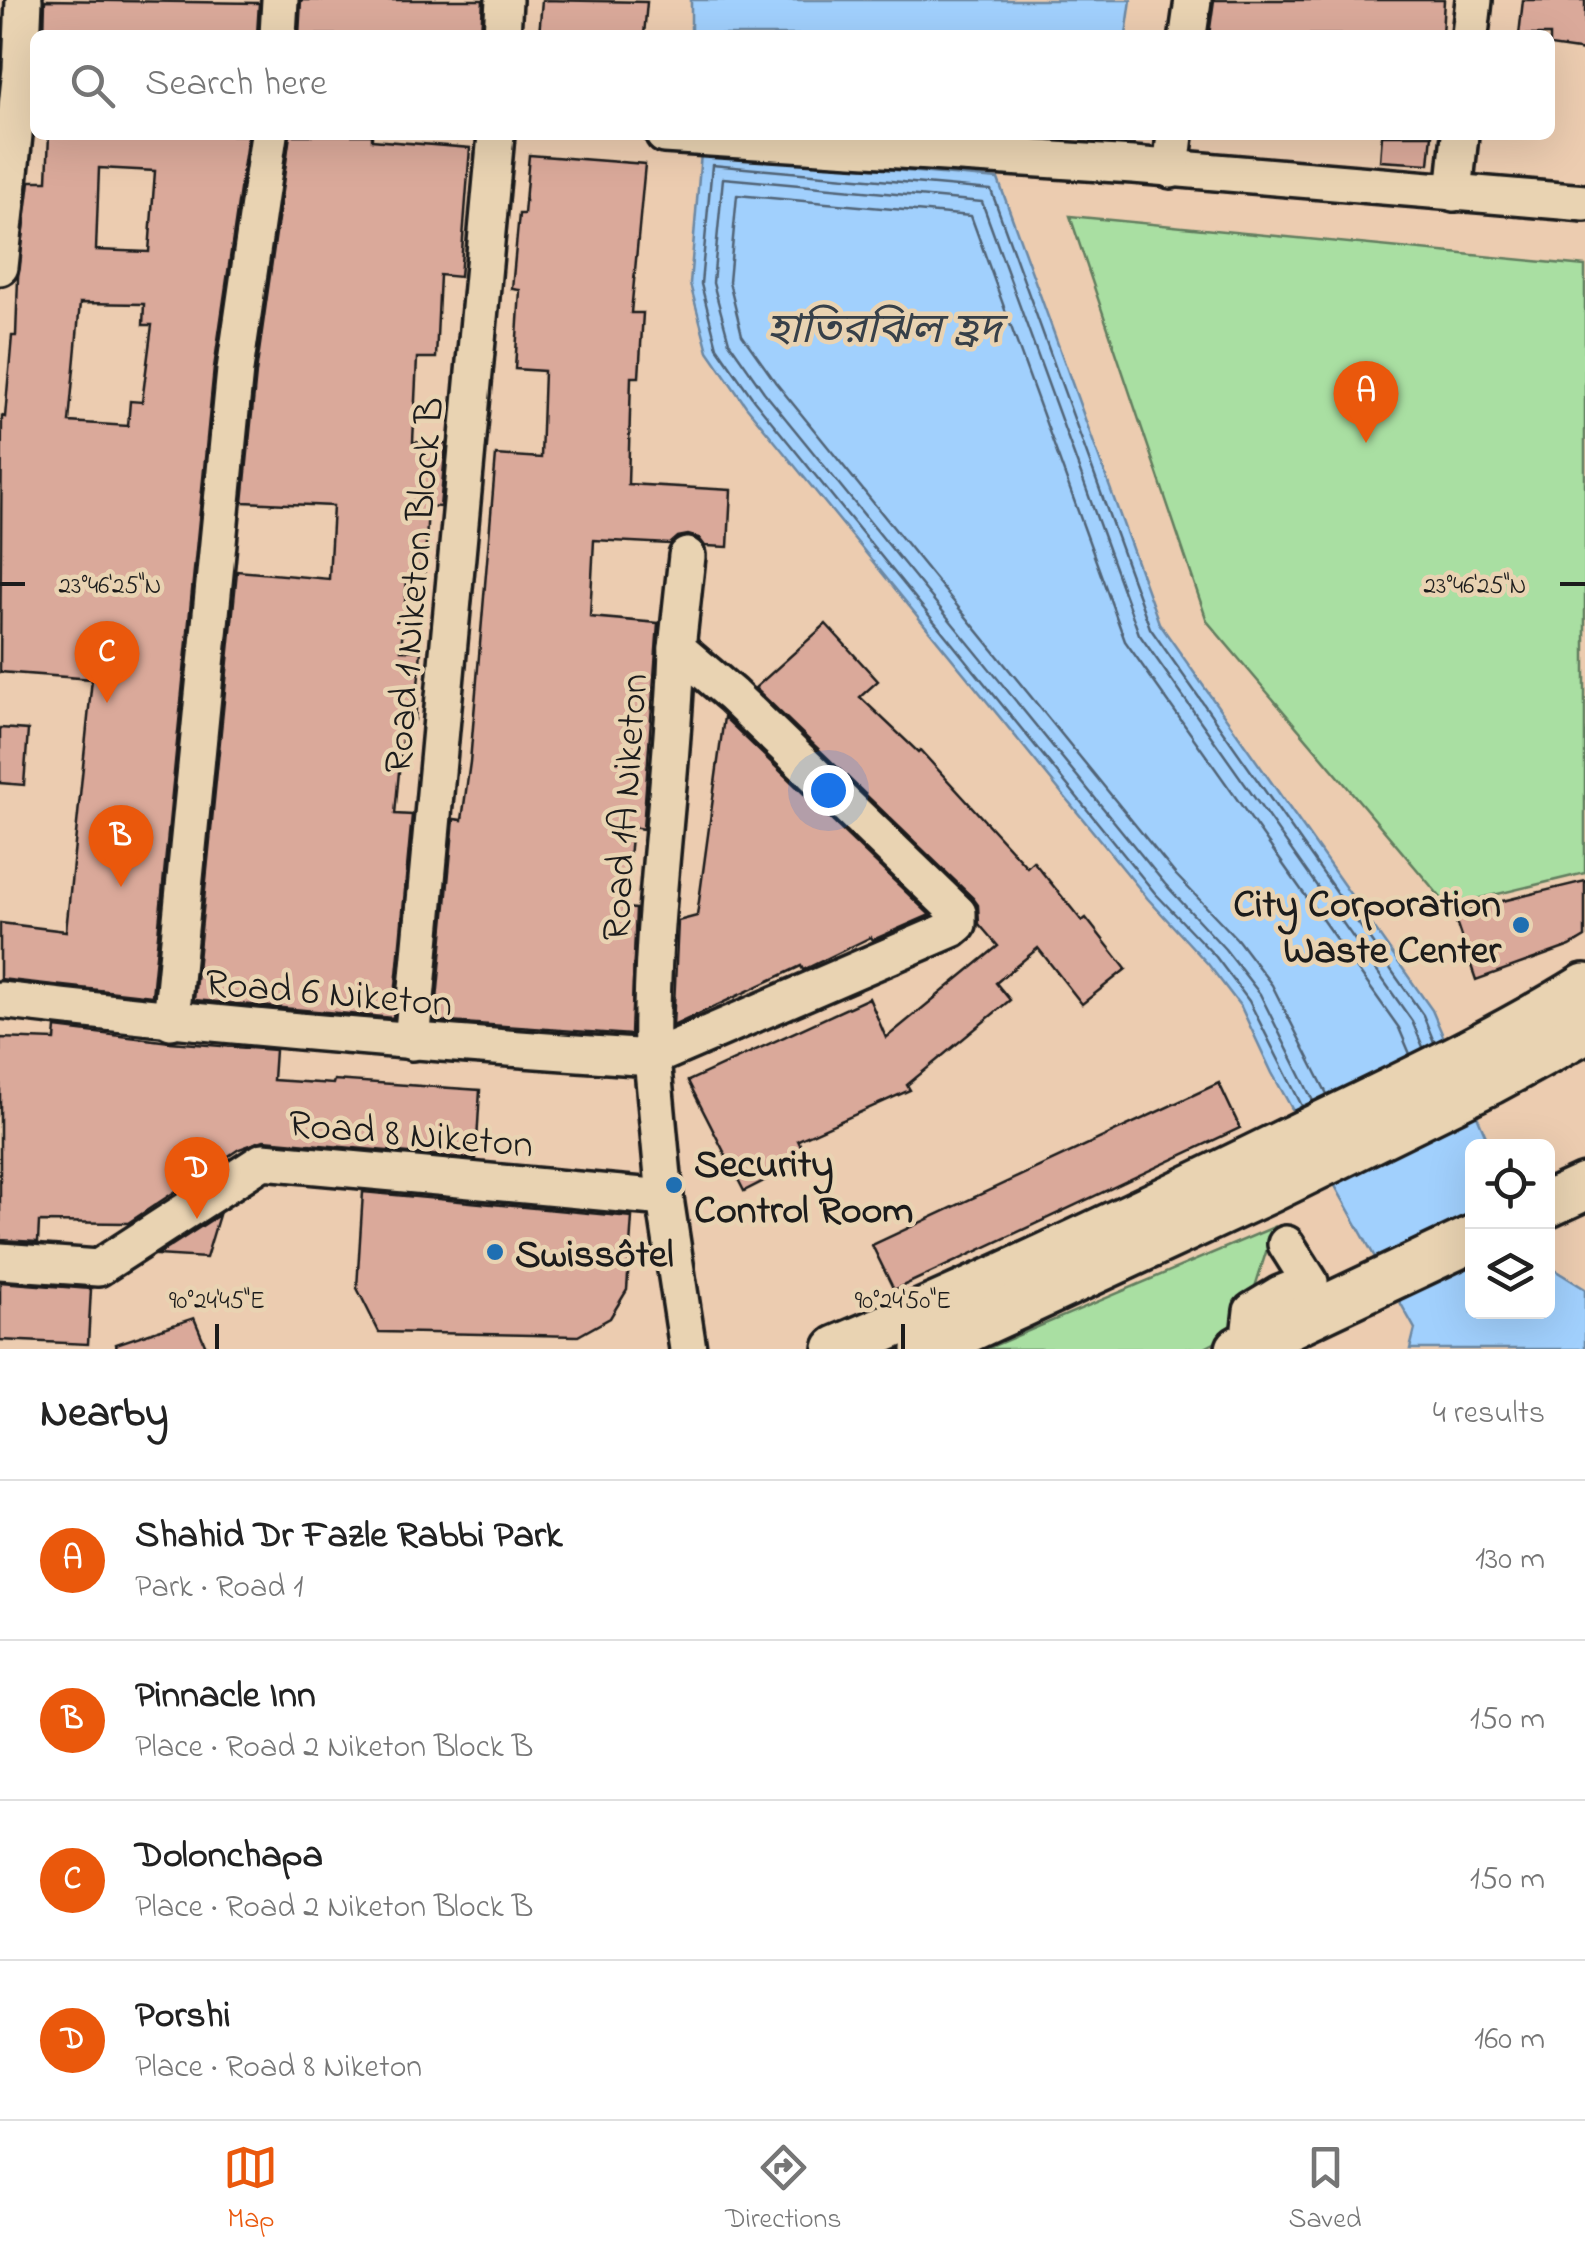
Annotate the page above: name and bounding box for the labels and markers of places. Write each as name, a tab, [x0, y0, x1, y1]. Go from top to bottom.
pin: A	[1334, 360, 1398, 443]
pin: C	[74, 620, 140, 703]
pin: B	[88, 804, 154, 887]
place label: City Corporation Waste Center	[1233, 877, 1503, 982]
marker: City Corporation Waste Center	[1510, 914, 1532, 936]
pin: D	[164, 1136, 230, 1219]
place label: Security Control Room	[694, 1137, 913, 1242]
marker: Security Control Room	[663, 1174, 685, 1196]
place label: Swissôtel	[515, 1227, 674, 1286]
marker: Swissôtel	[484, 1241, 506, 1263]

